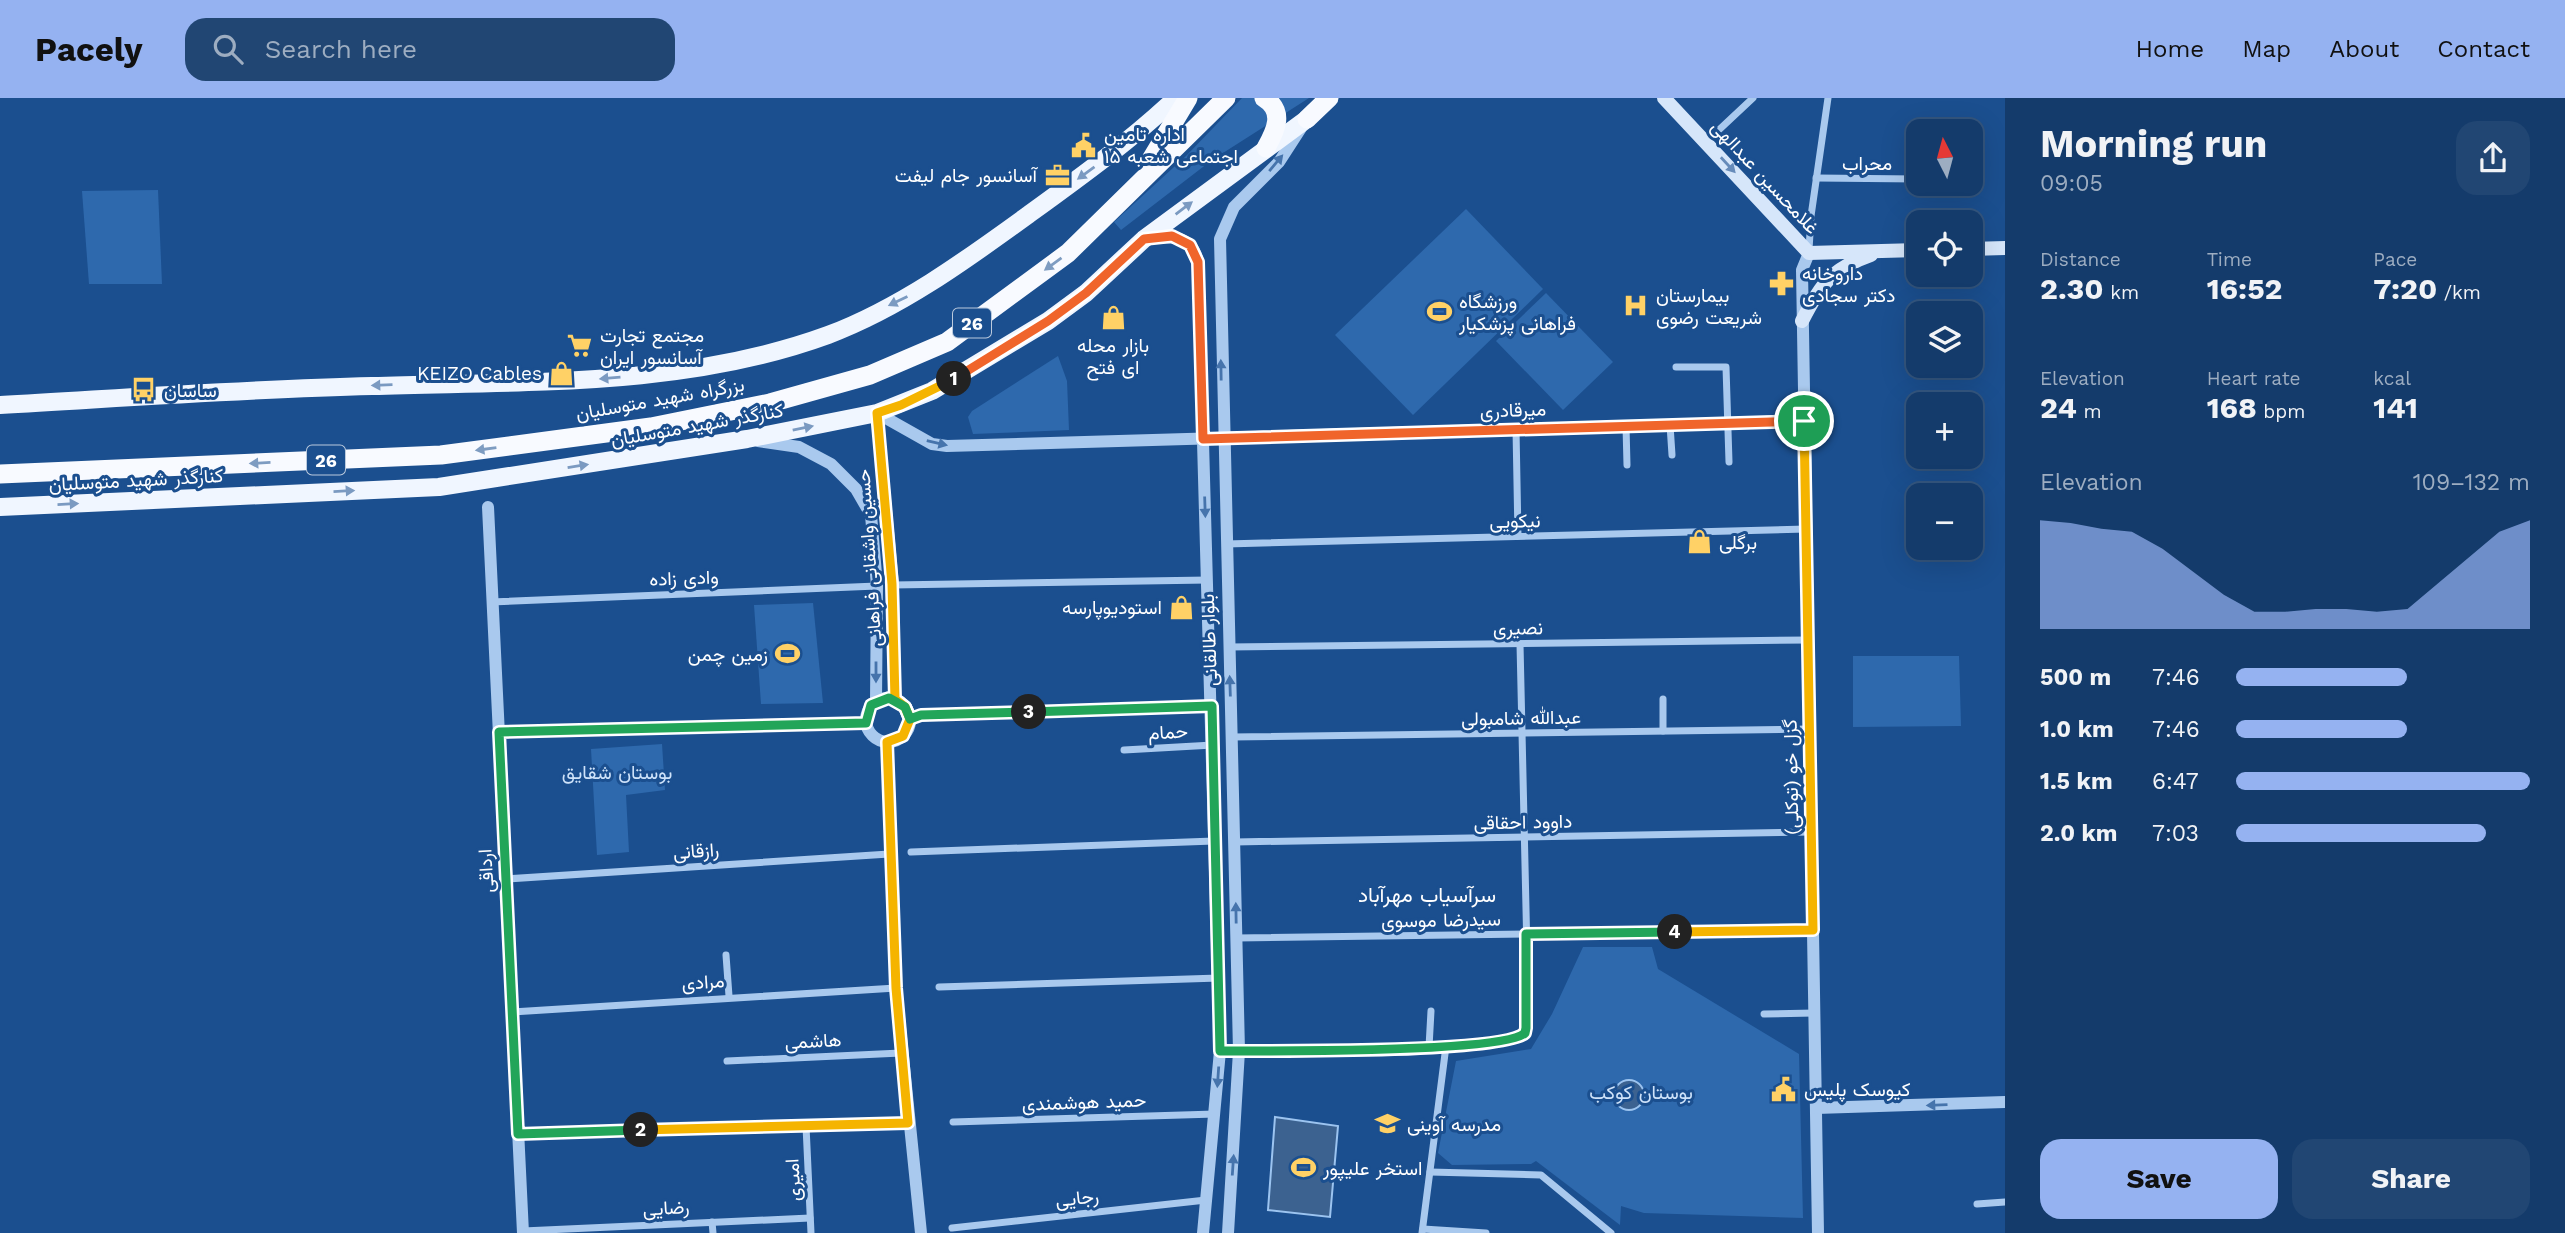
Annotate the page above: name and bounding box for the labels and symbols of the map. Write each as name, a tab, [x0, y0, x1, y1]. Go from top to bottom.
street label: غلامحسین عبدالهی	[1706, 115, 1824, 239]
north arrow	[1906, 119, 1983, 196]
place label: اداره تامین اجتماعی شعبه ۱۵	[1104, 123, 1238, 168]
public building icon: اداره تامین اجتماعی شعبه ۱۵	[1070, 131, 1098, 159]
street label: محراب	[1842, 152, 1892, 175]
one-way arrow	[1269, 154, 1284, 172]
one-way arrow	[1719, 156, 1735, 173]
office icon: آسانسور جام لیفت	[1043, 161, 1071, 189]
place label: آسانسور جام لیفت	[895, 164, 1039, 188]
one-way arrow	[1077, 166, 1095, 180]
one-way arrow	[1175, 201, 1193, 216]
one-way arrow	[1044, 257, 1063, 271]
place label: داروخانه دکتر سجادی	[1802, 262, 1895, 307]
pharmacy icon: داروخانه دکتر سجادی	[1768, 270, 1796, 298]
place label: بیمارستان شریعت رضوی	[1656, 284, 1762, 329]
place label: ورزشگاه فراهانی پزشکیار	[1458, 290, 1576, 337]
hospital icon: بیمارستان شریعت رضوی	[1622, 292, 1650, 320]
one-way arrow	[888, 295, 908, 306]
sports icon: ورزشگاه فراهانی پزشکیار	[1425, 298, 1453, 326]
shop icon: بازار محله ای فتح	[1099, 303, 1127, 331]
road number: 26	[953, 308, 991, 338]
place label: مجتمع تجارت آسانسور ایران	[600, 324, 704, 369]
supermarket icon: مجتمع تجارت آسانسور ایران	[566, 332, 594, 360]
place label: بازار محله ای فتح	[1077, 334, 1149, 381]
shop icon: KEIZO Cables	[548, 359, 576, 387]
one-way arrow	[1215, 359, 1227, 381]
place label: KEIZO Cables	[417, 362, 542, 385]
pin: 1	[936, 362, 972, 396]
street label: بزرگراه شهید متوسلیان	[574, 373, 746, 425]
one-way arrow	[598, 373, 620, 384]
bus stop icon: ساسان	[130, 376, 158, 404]
place label: ساسان	[164, 379, 217, 402]
one-way arrow	[371, 380, 393, 391]
pin	[1774, 391, 1834, 451]
street label: میرقادری	[1479, 397, 1547, 423]
street label: کنارگذر شهید متوسلیان	[609, 398, 785, 452]
one-way arrow	[792, 423, 814, 434]
one-way arrow	[927, 438, 949, 449]
one-way arrow	[475, 444, 497, 455]
road number: 26	[307, 446, 345, 474]
one-way arrow	[248, 458, 270, 469]
one-way arrow	[567, 460, 589, 471]
street label: کنارگذر شهید متوسلیان	[48, 464, 224, 496]
street label: حسین واشقانی فراهانی	[851, 468, 887, 648]
one-way arrow	[334, 486, 356, 497]
one-way arrow	[1200, 496, 1211, 518]
one-way arrow	[57, 498, 79, 509]
street label: نیکویی	[1489, 509, 1541, 533]
shop icon: برگلی	[1685, 528, 1713, 556]
place label: برگلی	[1719, 531, 1757, 554]
street label: وادی زاده	[649, 565, 719, 591]
shop icon: استودیوپارسه	[1168, 593, 1196, 621]
street label: بلوار طالقانی	[1196, 593, 1222, 687]
place label: استودیوپارسه	[1062, 596, 1162, 621]
street label: نصیری	[1493, 616, 1543, 640]
sports icon: زمین چمن	[774, 640, 802, 668]
place label: زمین چمن	[688, 643, 768, 668]
one-way arrow	[870, 661, 882, 683]
one-way arrow	[1225, 674, 1236, 696]
pin: 3	[1012, 694, 1046, 730]
street label: عبدالله شامبولی	[1461, 705, 1581, 731]
street label: حمام	[1147, 719, 1189, 746]
street label: گزل خو (توکلی)	[1778, 719, 1804, 835]
park label: بوستان شقایق	[562, 761, 672, 784]
street label: داوود احقاقی	[1474, 810, 1572, 834]
street label: رازقانی	[672, 838, 720, 864]
street label: ارداقی	[473, 848, 499, 894]
district label: سرآسیاب مهرآباد	[1358, 882, 1496, 908]
one-way arrow	[1230, 902, 1242, 924]
street label: سیدرضا موسوی	[1381, 907, 1501, 933]
pin: 4	[1658, 914, 1692, 950]
street label: مرادی	[681, 969, 725, 995]
street label: هاشمی	[784, 1028, 842, 1054]
one-way arrow	[1212, 1066, 1223, 1088]
public building icon: کیوسک پلیس	[1770, 1075, 1798, 1103]
place label: کیوسک پلیس	[1804, 1078, 1911, 1103]
park label: بوستان کوکب	[1589, 1081, 1693, 1104]
street label: حمید هوشمندی	[1021, 1088, 1147, 1116]
one-way arrow	[1926, 1099, 1948, 1110]
school or university icon: مدرسه آوینی	[1373, 1110, 1401, 1138]
pin: 2	[624, 1112, 658, 1148]
place label: مدرسه آوینی	[1407, 1113, 1501, 1136]
one-way arrow	[1228, 1154, 1239, 1176]
sports icon: استخر علیپور	[1289, 1154, 1317, 1182]
place label: استخر علیپور	[1322, 1157, 1422, 1182]
street label: امیری	[780, 1158, 806, 1202]
street label: رجایی	[1054, 1184, 1100, 1212]
street label: رضایی	[642, 1195, 690, 1221]

